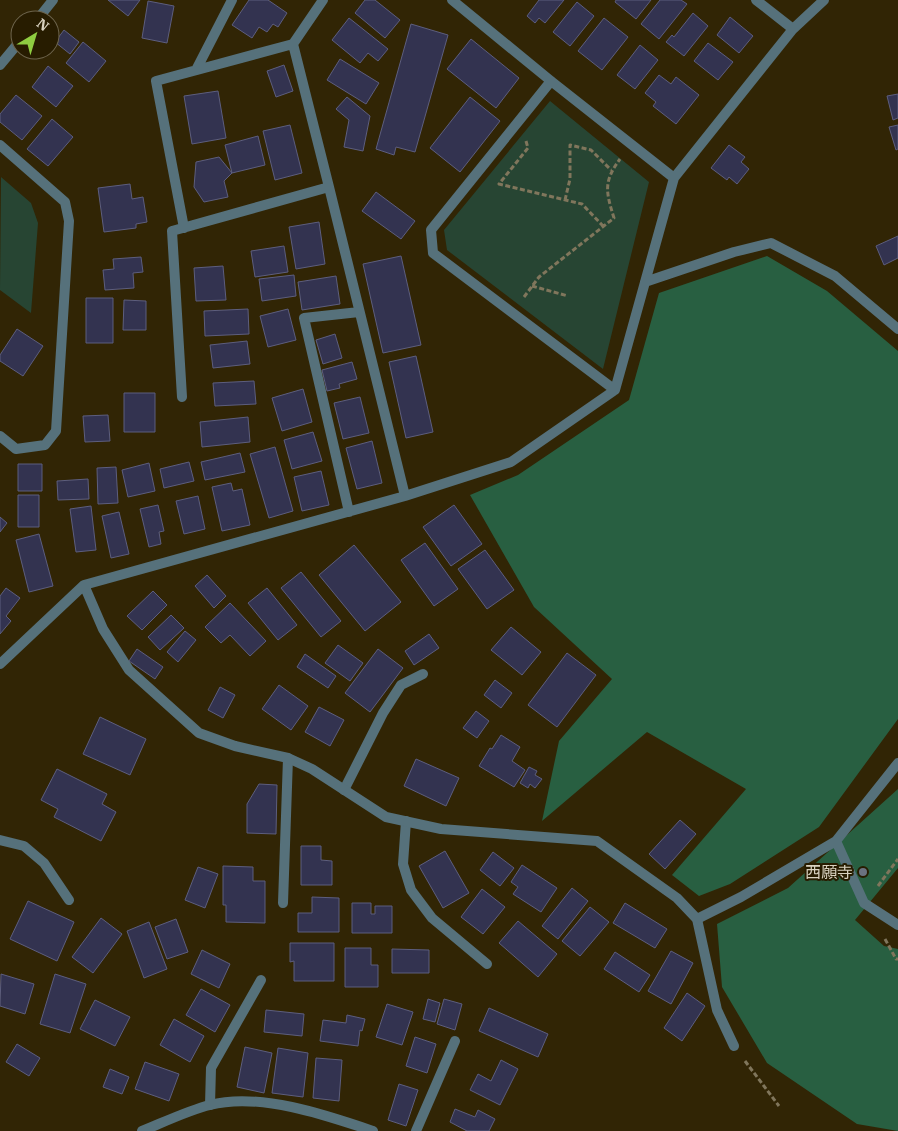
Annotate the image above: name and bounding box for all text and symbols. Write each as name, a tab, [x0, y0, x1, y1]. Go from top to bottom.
north arrow	[10, 10, 60, 60]
text: N	[33, 14, 53, 35]
place label: 西願寺	[805, 862, 853, 882]
marker: 西願寺	[857, 866, 869, 878]

